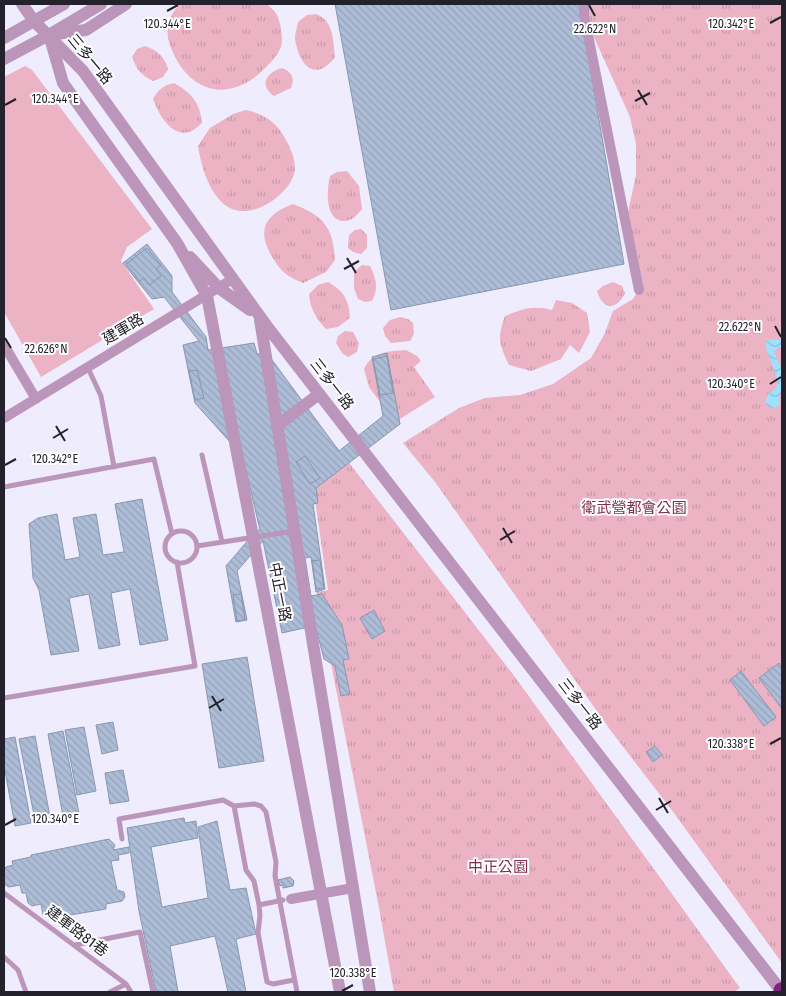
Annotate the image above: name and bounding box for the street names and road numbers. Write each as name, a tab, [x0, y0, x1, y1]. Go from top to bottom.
street label: 三多一路	[64, 30, 116, 88]
street label: 建軍路	[99, 310, 147, 348]
street label: 三多一路	[306, 355, 358, 413]
street label: 中正一路	[265, 561, 295, 623]
street label: 三多一路	[554, 675, 606, 733]
street label: 建軍路81巷	[42, 902, 112, 960]

